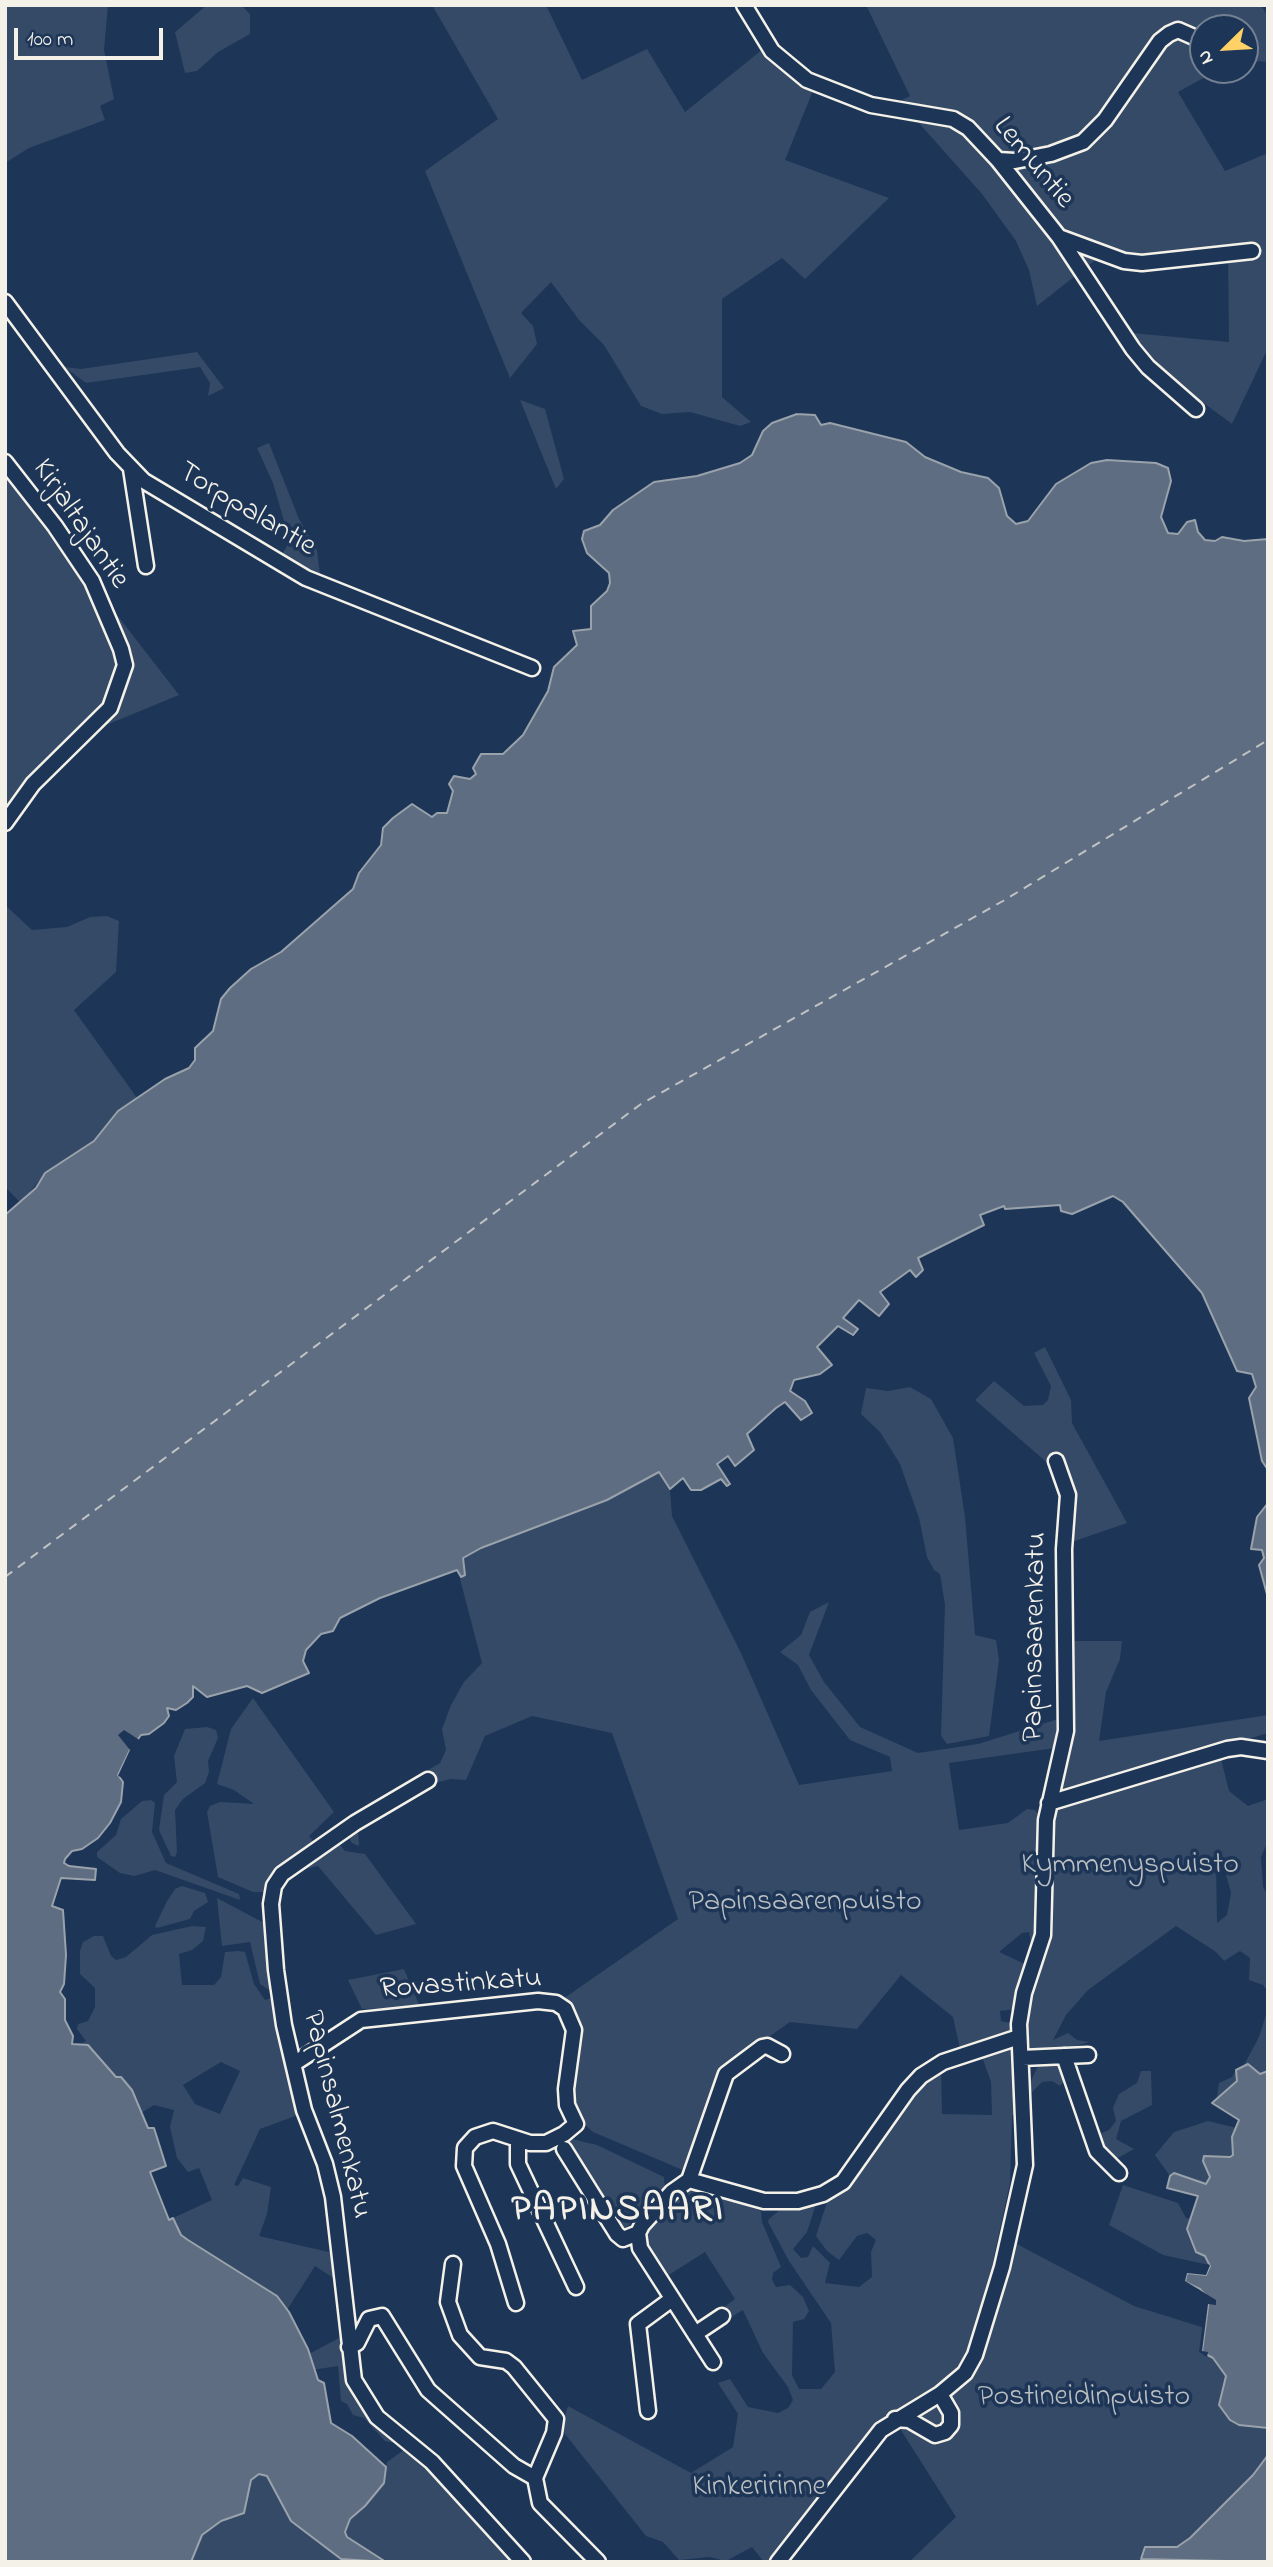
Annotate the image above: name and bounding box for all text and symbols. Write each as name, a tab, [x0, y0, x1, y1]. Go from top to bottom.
scale bar	[18, 14, 166, 58]
north arrow	[1189, 14, 1259, 84]
text: 100 m	[27, 25, 73, 55]
text: N	[1191, 46, 1221, 68]
street label: Lemuntie	[983, 111, 1081, 217]
street label: Kirjaltajantie	[23, 453, 135, 597]
street label: Torppalantie	[170, 456, 322, 566]
street label: Papinsaarenkatu	[1017, 1532, 1057, 1742]
park label: Kymmenyspuisto	[1021, 1849, 1239, 1885]
park label: Papinsaarenpuisto	[688, 1886, 922, 1922]
street label: Rovastinkatu	[379, 1962, 543, 2010]
street label: Papinsalmenkatu	[292, 2007, 378, 2223]
district label: PAPINSAARI	[513, 2191, 723, 2235]
park label: Postineidinpuisto	[978, 2381, 1190, 2417]
park label: Kinkeririnne	[692, 2471, 826, 2507]

